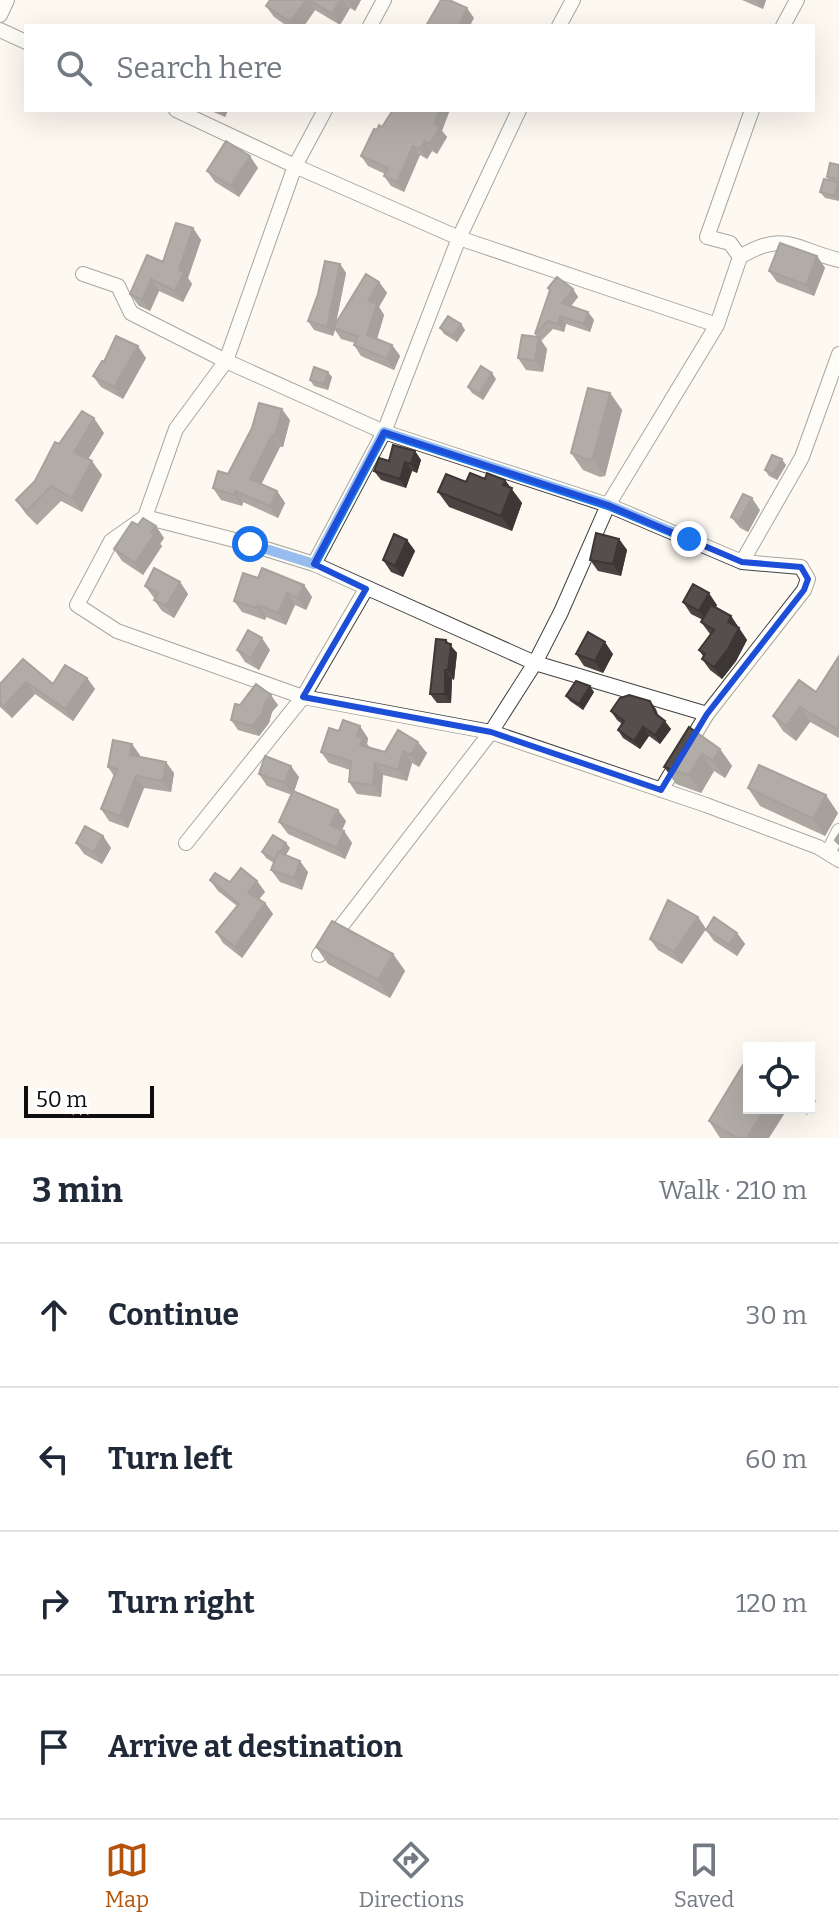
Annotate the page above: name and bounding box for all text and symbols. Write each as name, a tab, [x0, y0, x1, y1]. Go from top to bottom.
search box	[24, 24, 815, 112]
icon: search	[52, 46, 96, 90]
text: Search here	[116, 50, 283, 86]
route end	[671, 521, 707, 557]
route start	[232, 526, 268, 562]
map controls	[743, 1042, 815, 1114]
button: locate	[743, 1042, 815, 1114]
scale bar	[24, 1082, 154, 1118]
text: 50 m	[36, 1086, 87, 1113]
text: 3 min	[32, 1170, 123, 1211]
text: Walk · 210 m	[659, 1175, 807, 1206]
icon: ahead	[32, 1293, 76, 1337]
text: Continue	[108, 1297, 239, 1333]
text: 30 m	[746, 1300, 807, 1331]
icon: left	[32, 1437, 76, 1481]
text: Turn left	[108, 1441, 233, 1477]
text: 60 m	[745, 1444, 807, 1475]
icon: right	[32, 1581, 76, 1625]
text: Turn right	[108, 1585, 255, 1621]
text: 120 m	[736, 1588, 807, 1619]
icon: arrive	[32, 1725, 76, 1769]
text: Arrive at destination	[108, 1729, 403, 1765]
tab: Map	[105, 1838, 149, 1913]
tab: Directions	[359, 1838, 464, 1913]
tab: Saved	[674, 1838, 734, 1913]

